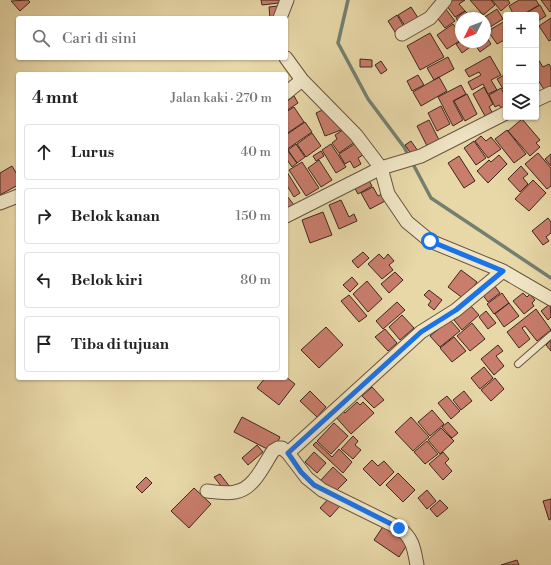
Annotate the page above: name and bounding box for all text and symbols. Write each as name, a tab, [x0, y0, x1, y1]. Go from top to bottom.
north arrow	[455, 12, 491, 48]
map controls	[503, 12, 539, 120]
button: +	[503, 12, 539, 48]
search box	[16, 16, 288, 60]
icon: search	[30, 27, 52, 49]
text: Cari di sini	[62, 29, 137, 48]
button: −	[503, 48, 539, 84]
button: layers	[503, 84, 539, 120]
text: 4 mnt	[32, 87, 78, 109]
text: Jalan kaki · 270 m	[170, 90, 272, 106]
icon: ahead	[33, 141, 55, 163]
text: Lurus	[71, 143, 114, 162]
text: 40 m	[241, 144, 271, 160]
icon: right	[33, 205, 55, 227]
text: Belok kanan	[71, 207, 160, 226]
text: 150 m	[236, 208, 271, 224]
route start	[421, 232, 439, 250]
icon: left	[33, 269, 55, 291]
text: Belok kiri	[71, 271, 142, 290]
text: 80 m	[240, 272, 271, 288]
icon: arrive	[33, 333, 55, 355]
text: Tiba di tujuan	[71, 335, 169, 354]
route end	[390, 519, 408, 537]

